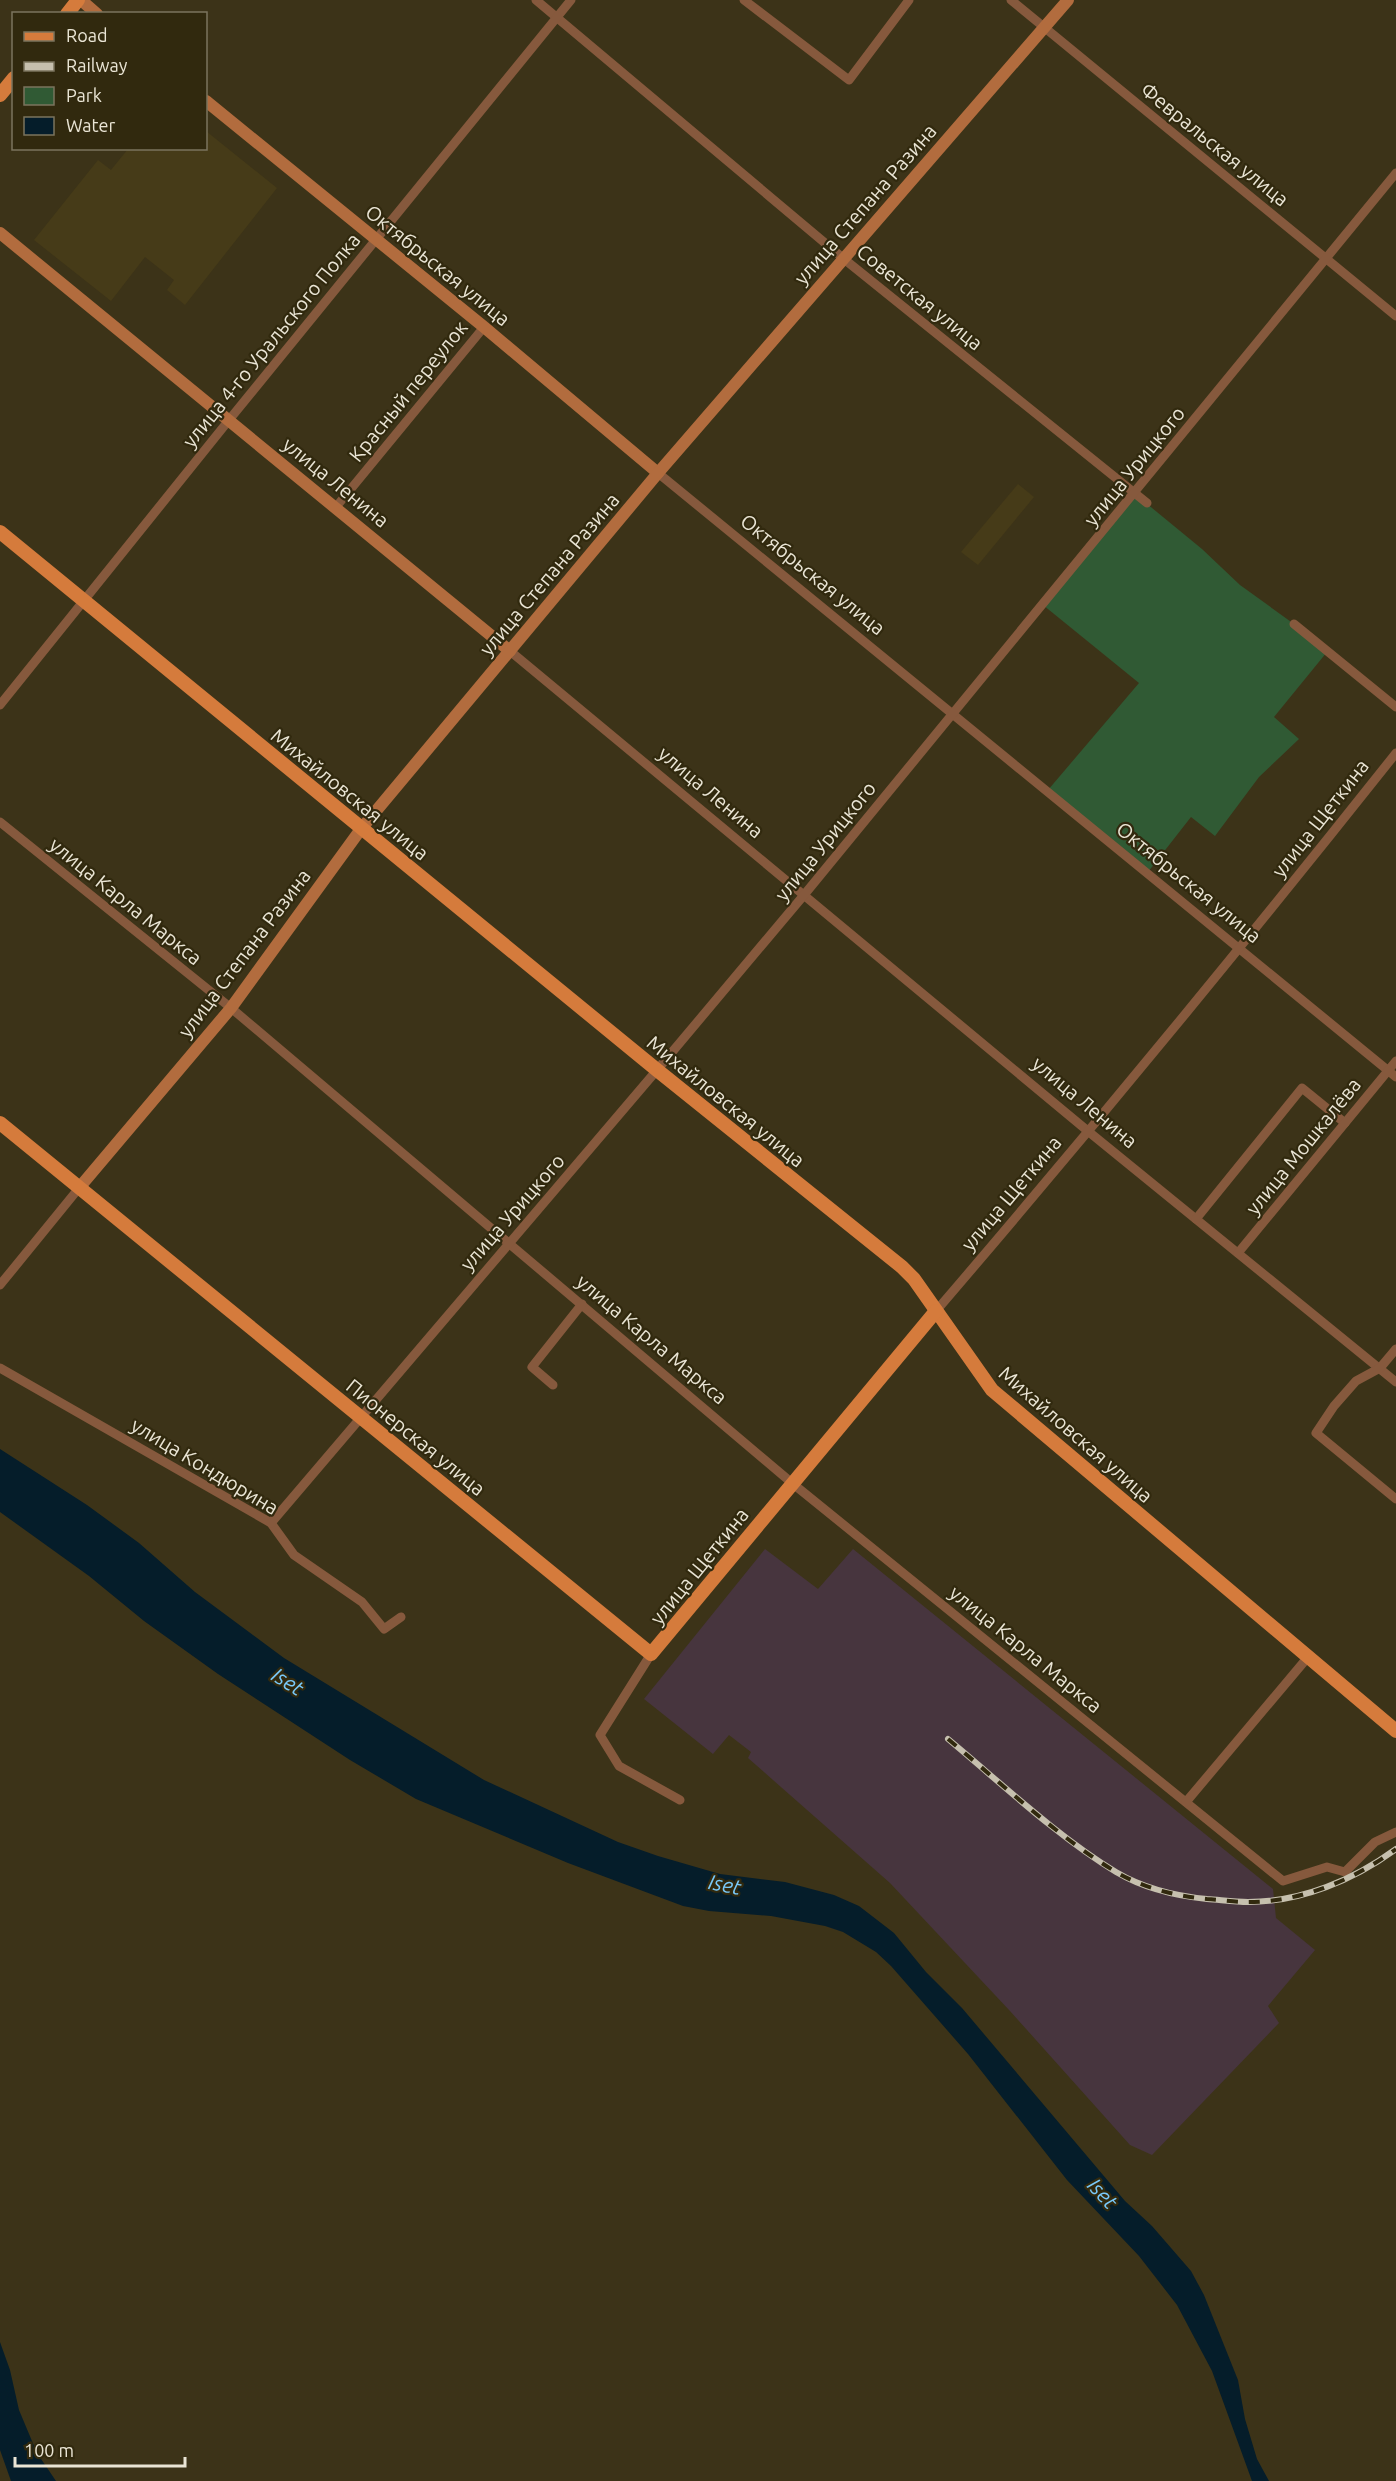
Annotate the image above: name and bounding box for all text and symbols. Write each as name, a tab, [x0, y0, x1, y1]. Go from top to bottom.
legend	[12, 12, 207, 150]
text: Road	[66, 25, 108, 45]
text: Railway	[66, 55, 128, 75]
street label: Февральская улица	[1137, 77, 1293, 211]
text: Park	[66, 85, 102, 105]
text: Water	[66, 115, 116, 135]
street label: улица Степана Разина	[789, 119, 941, 289]
street label: Октябрьская улица	[361, 200, 515, 330]
street label: улица 4-го Уральского Полка	[177, 228, 365, 452]
street label: Советская улица	[853, 239, 987, 355]
street label: Красный переулок	[344, 316, 472, 466]
street label: улица Урицкого	[1079, 402, 1189, 530]
street label: улица Ленина	[278, 432, 394, 532]
street label: улица Степана Разина	[474, 488, 624, 660]
street label: Октябрьская улица	[736, 509, 890, 639]
street label: Михайловская улица	[267, 723, 433, 865]
street label: улица Ленина	[654, 742, 768, 842]
street label: улица Щеткина	[1267, 755, 1373, 881]
street label: улица Урицкого	[770, 777, 880, 905]
street label: Октябрьская улица	[1112, 817, 1266, 947]
street label: улица Карла Маркса	[45, 833, 207, 969]
street label: улица Степана Разина	[173, 864, 315, 1042]
street label: Михайловская улица	[643, 1030, 809, 1172]
street label: улица Ленина	[1028, 1052, 1142, 1152]
street label: улица Мошкалёва	[1241, 1073, 1365, 1219]
street label: улица Щеткина	[956, 1131, 1066, 1255]
street label: улица Урицкого	[455, 1149, 569, 1275]
street label: улица Карла Маркса	[572, 1269, 732, 1409]
street label: Михайловская улица	[995, 1361, 1157, 1507]
street label: Пионерская улица	[342, 1374, 490, 1500]
street label: улица Кондюрина	[127, 1413, 283, 1519]
street label: улица Щеткина	[645, 1503, 753, 1629]
street label: улица Карла Маркса	[945, 1581, 1107, 1717]
water label: Iset	[268, 1662, 309, 1700]
water label: Iset	[707, 1869, 744, 1899]
water label: Iset	[1083, 2173, 1124, 2214]
scale bar	[15, 2430, 184, 2468]
text: 100 m	[24, 2440, 74, 2460]

